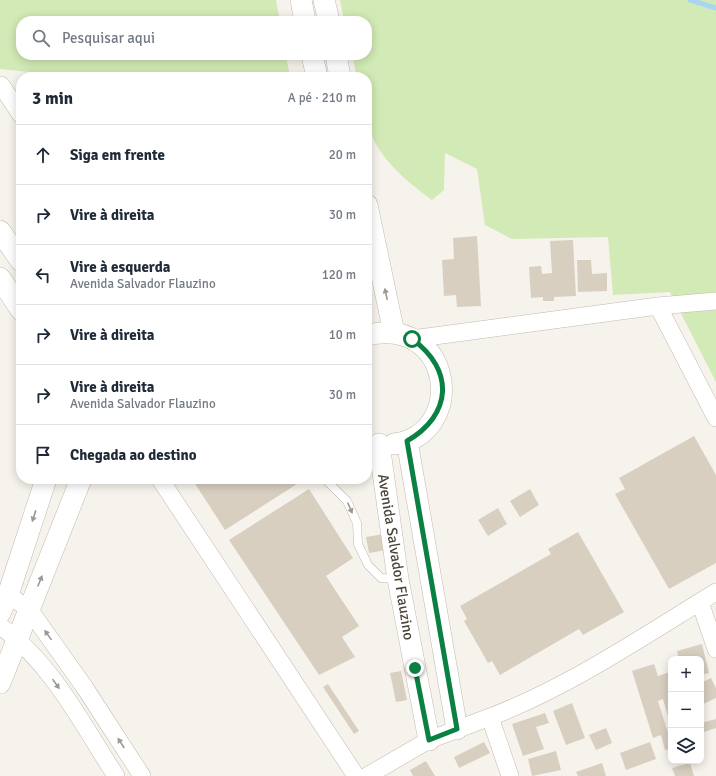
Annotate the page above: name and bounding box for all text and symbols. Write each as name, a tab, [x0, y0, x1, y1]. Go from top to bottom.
search box	[16, 16, 372, 60]
icon: search	[30, 27, 52, 49]
text: Pesquisar aqui	[62, 29, 155, 47]
text: 3 min	[32, 88, 73, 109]
text: A pé · 210 m	[288, 90, 356, 106]
icon: ahead	[32, 144, 54, 166]
text: Siga em frente	[70, 146, 165, 164]
text: 20 m	[329, 147, 356, 163]
icon: right	[32, 204, 54, 226]
text: Vire à direita	[70, 206, 154, 224]
text: 30 m	[329, 207, 356, 223]
text: Vire à esquerda	[70, 258, 170, 276]
icon: left	[32, 264, 54, 286]
text: 120 m	[322, 267, 356, 283]
text: Avenida Salvador Flauzino	[70, 276, 216, 292]
one-way arrow	[382, 288, 388, 301]
icon: right	[32, 324, 54, 346]
text: Vire à direita	[70, 326, 154, 344]
text: 10 m	[329, 327, 356, 343]
route start	[403, 330, 421, 348]
text: Vire à direita	[70, 378, 154, 396]
icon: right	[32, 384, 54, 406]
text: 30 m	[329, 387, 356, 403]
text: Avenida Salvador Flauzino	[70, 396, 216, 412]
icon: arrive	[32, 444, 54, 466]
text: Chegada ao destino	[70, 446, 197, 464]
street label: Avenida Salvador Flauzino	[374, 473, 418, 642]
one-way arrow	[347, 502, 353, 514]
one-way arrow	[31, 510, 37, 522]
one-way arrow	[38, 575, 44, 587]
one-way arrow	[45, 630, 53, 640]
map controls	[668, 656, 704, 764]
button: +	[668, 656, 704, 692]
route end	[406, 659, 424, 677]
one-way arrow	[52, 679, 60, 689]
button: −	[668, 692, 704, 728]
button: layers	[668, 728, 704, 764]
one-way arrow	[117, 737, 124, 749]

